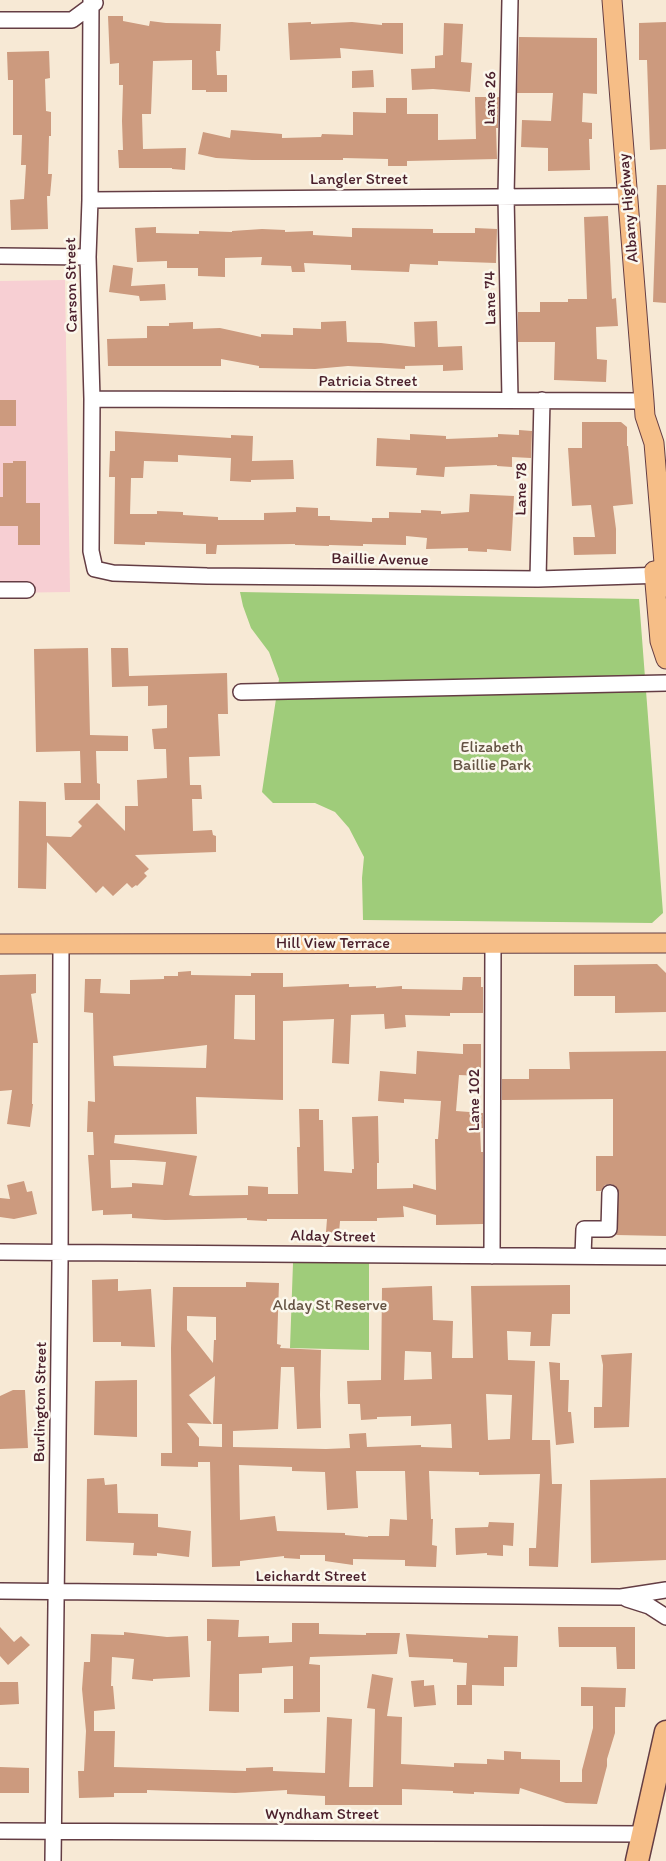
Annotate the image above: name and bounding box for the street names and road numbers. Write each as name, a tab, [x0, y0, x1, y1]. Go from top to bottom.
street label: Lane 26	[481, 71, 501, 125]
street label: Albany Highway	[615, 153, 643, 263]
street label: Langler Street	[310, 170, 408, 190]
street label: Carson Street	[62, 237, 82, 333]
street label: Lane 74	[481, 271, 501, 325]
street label: Patricia Street	[319, 372, 417, 392]
street label: Lane 78	[512, 462, 532, 516]
street label: Baillie Avenue	[331, 550, 429, 570]
street label: Hill View Terrace	[276, 934, 390, 954]
street label: Lane 102	[465, 1069, 485, 1131]
street label: Alday Street	[290, 1227, 376, 1247]
street label: Burlington Street	[30, 1342, 52, 1462]
street label: Leichardt Street	[256, 1567, 366, 1587]
street label: Wyndham Street	[265, 1805, 379, 1825]

